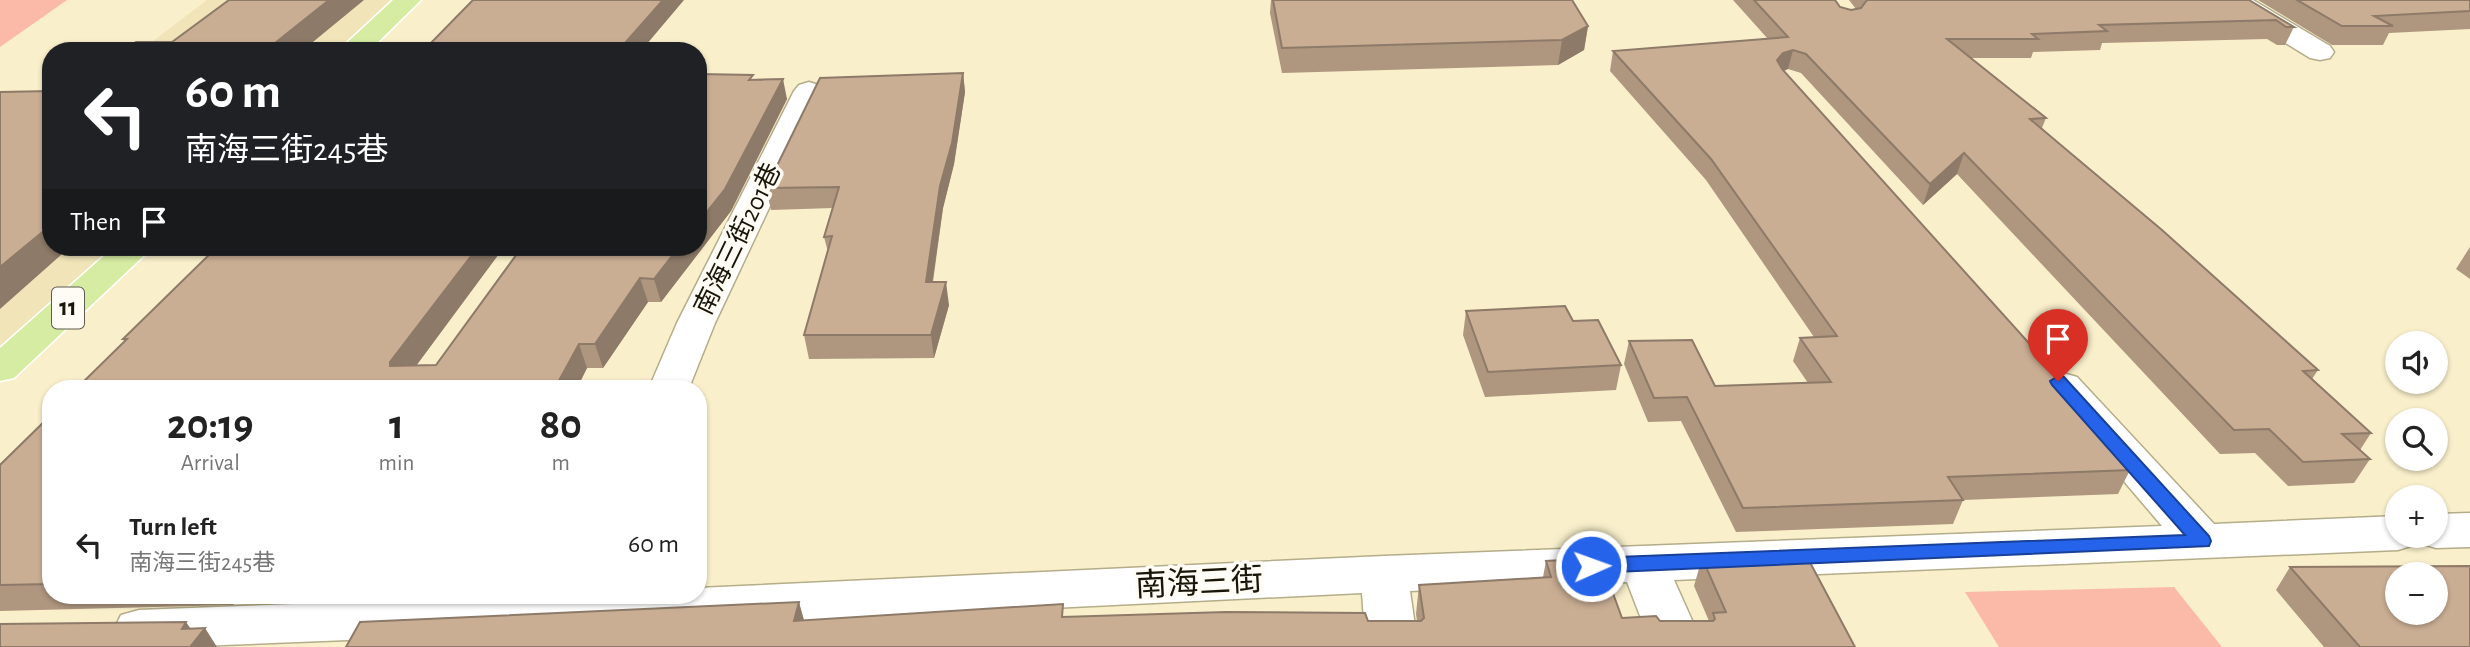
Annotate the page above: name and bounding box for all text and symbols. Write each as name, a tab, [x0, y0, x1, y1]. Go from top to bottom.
text: 60 m	[185, 68, 281, 117]
icon: left	[70, 70, 161, 161]
text: 南海三街245巷	[185, 134, 388, 166]
street label: 南海三街201巷	[689, 159, 786, 319]
icon: arrive	[135, 203, 173, 241]
text: Then	[70, 209, 121, 235]
road number: 11	[52, 288, 84, 328]
pin	[2028, 309, 2088, 381]
icon: arrive	[2039, 320, 2077, 358]
map controls	[2385, 331, 2448, 625]
button: sound	[2385, 331, 2448, 394]
text: 20:19	[167, 404, 254, 446]
text: 1	[389, 404, 404, 446]
text: 80	[539, 404, 582, 446]
button: search	[2385, 408, 2448, 471]
text: Arrival	[181, 452, 240, 475]
text: min	[379, 452, 414, 475]
text: m	[552, 452, 570, 475]
button: +	[2385, 485, 2448, 548]
text: Turn left	[129, 514, 217, 540]
icon: left	[70, 526, 108, 564]
position arrow	[1554, 529, 1628, 603]
text: 60 m	[628, 531, 679, 557]
text: 南海三街245巷	[129, 552, 275, 575]
street label: 南海三街	[1134, 562, 1264, 602]
button: −	[2385, 562, 2448, 625]

